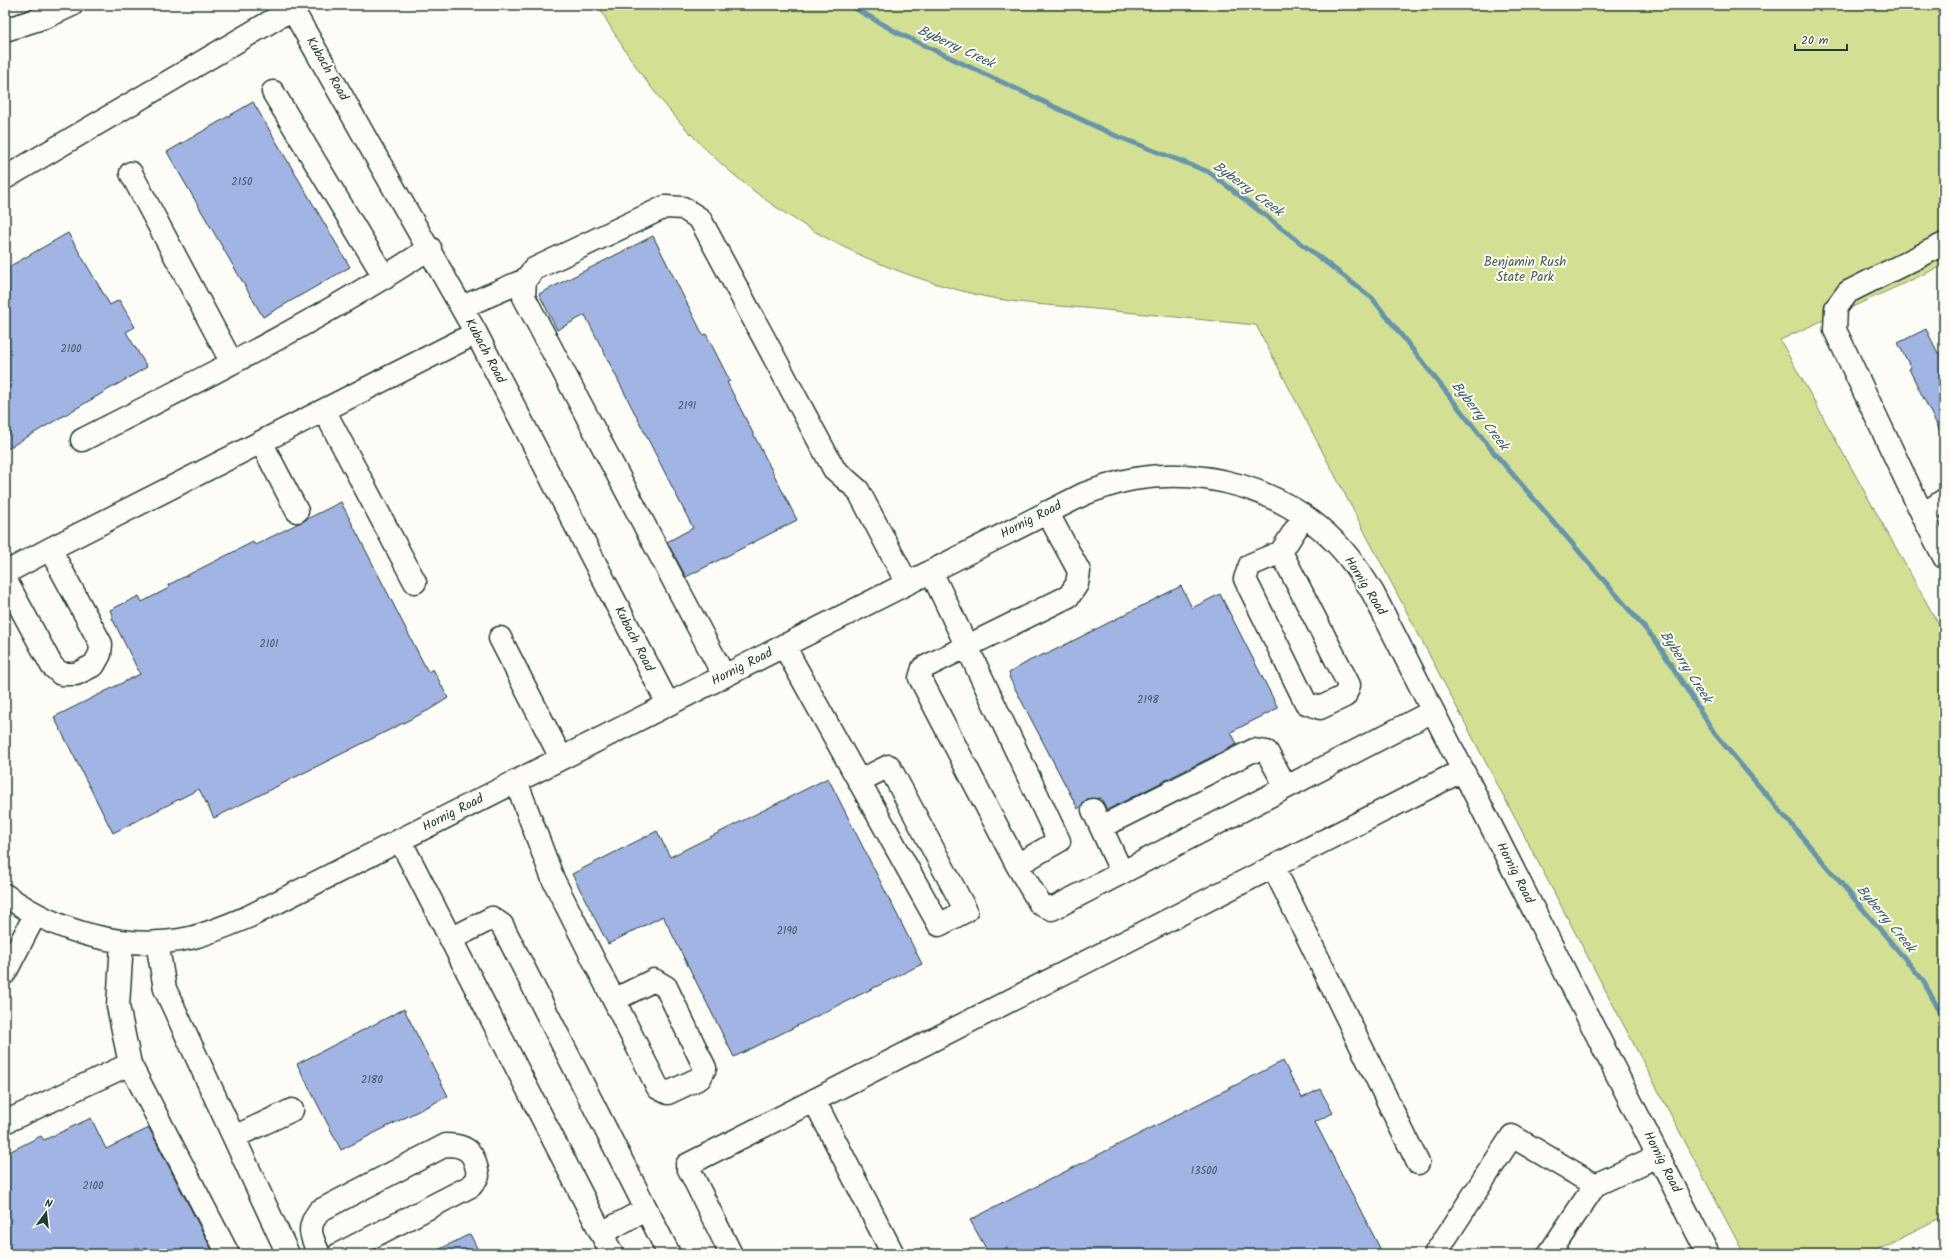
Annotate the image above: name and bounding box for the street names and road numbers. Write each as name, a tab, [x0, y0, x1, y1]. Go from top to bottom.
street label: Kubach Road	[300, 33, 354, 105]
street label: Kubach Road	[459, 315, 511, 388]
street label: Hornig Road	[997, 495, 1066, 544]
street label: Hornig Road	[1339, 552, 1392, 620]
street label: Kubach Road	[609, 603, 660, 676]
street label: Hornig Road	[708, 642, 777, 691]
street label: Hornig Road	[419, 788, 488, 837]
street label: Hornig Road	[1491, 839, 1540, 908]
street label: Hornig Road	[1638, 1128, 1687, 1197]

